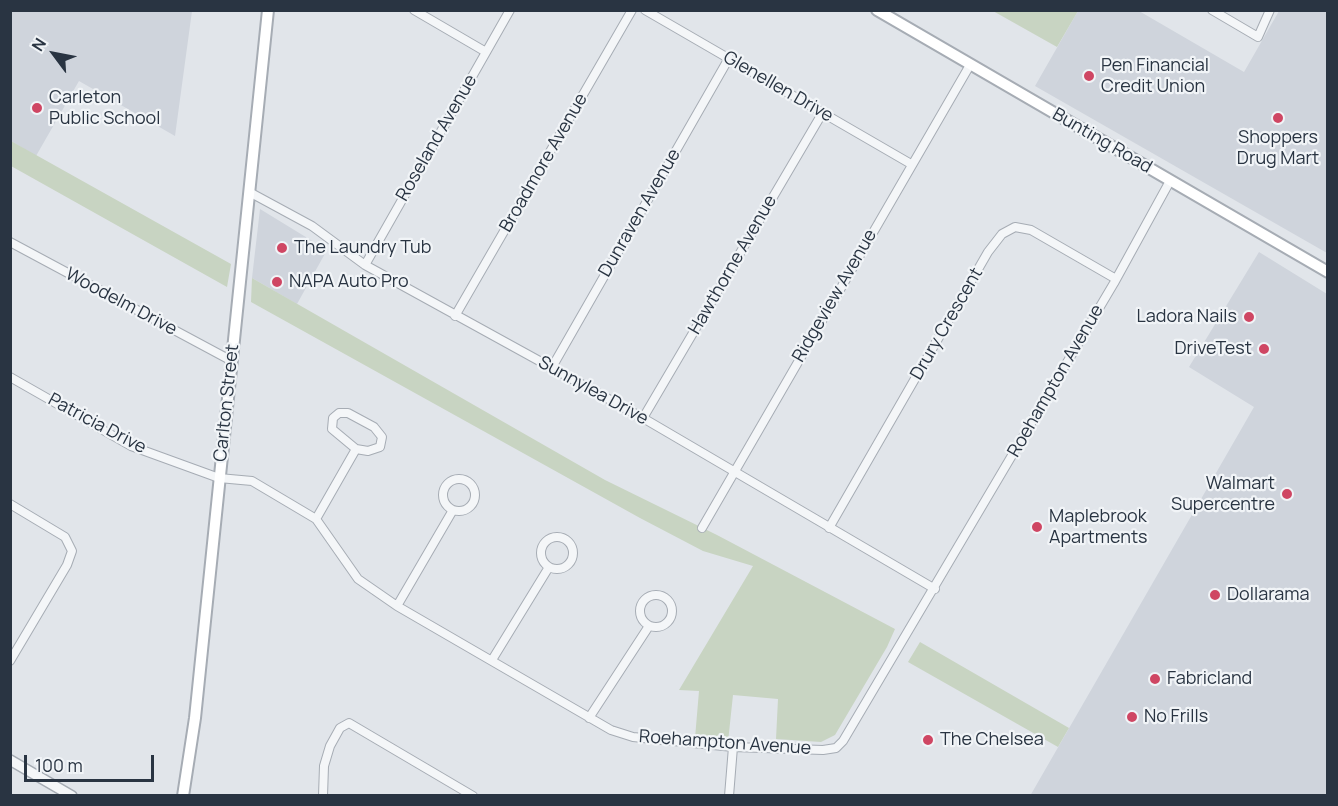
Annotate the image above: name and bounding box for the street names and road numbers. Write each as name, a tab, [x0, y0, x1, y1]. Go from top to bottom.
street label: Glenellen Drive	[719, 47, 837, 127]
street label: Roseland Avenue	[392, 71, 482, 205]
street label: Broadmore Avenue	[496, 90, 592, 236]
street label: Bunting Road	[1048, 104, 1156, 178]
street label: Dunraven Avenue	[595, 145, 685, 281]
street label: Hawthorne Avenue	[684, 192, 782, 338]
street label: Ridgeview Avenue	[788, 226, 882, 366]
street label: Woodelm Drive	[61, 264, 181, 340]
street label: Drury Crescent	[906, 264, 988, 384]
street label: Roehampton Avenue	[1004, 301, 1108, 461]
street label: Carlton Street	[210, 343, 244, 463]
street label: Sunnylea Drive	[534, 352, 652, 430]
street label: Patricia Drive	[44, 389, 150, 459]
street label: Roehampton Avenue	[638, 726, 812, 760]

